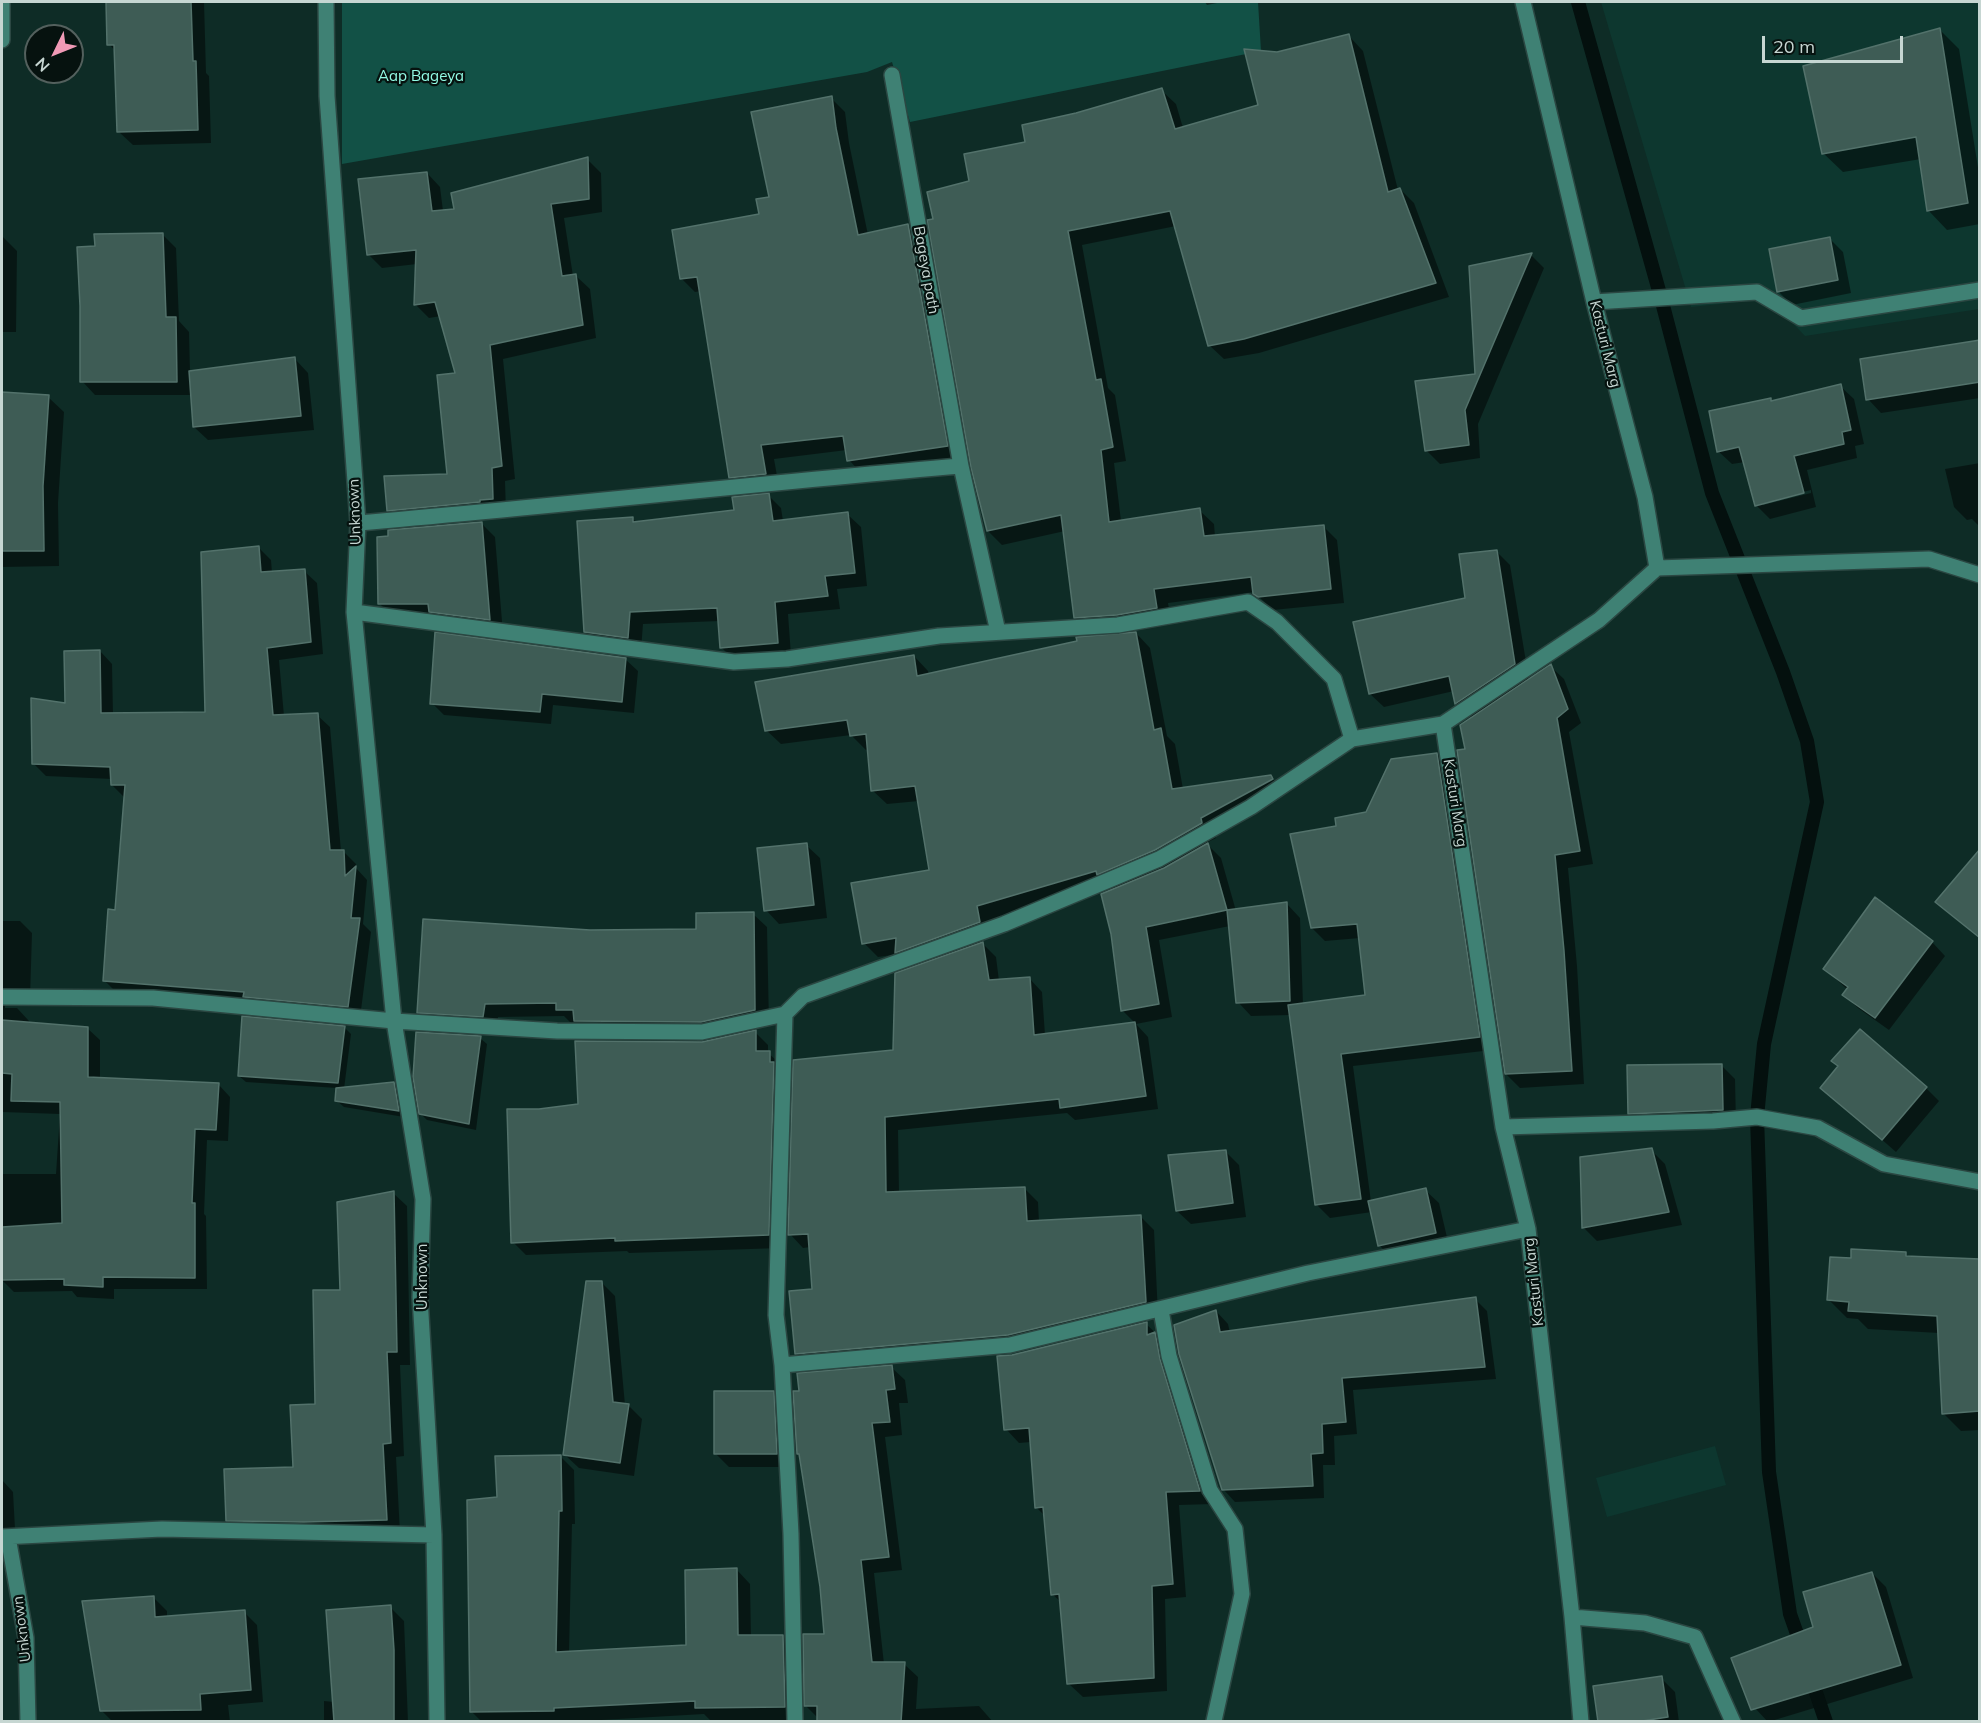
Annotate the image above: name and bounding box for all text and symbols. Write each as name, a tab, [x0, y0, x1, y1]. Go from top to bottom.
north arrow	[24, 24, 84, 84]
scale bar	[1765, 24, 1906, 62]
text: 20 m	[1773, 35, 1815, 58]
text: N	[31, 54, 54, 76]
park label: Aap Bageya	[378, 67, 464, 85]
street label: Bageya path	[909, 225, 943, 315]
street label: Kasturi Marg	[1586, 299, 1624, 389]
street label: Unknown	[345, 478, 365, 546]
street label: Kasturi Marg	[1439, 758, 1471, 848]
street label: Kasturi Marg	[1520, 1237, 1548, 1327]
street label: Unknown	[413, 1244, 431, 1310]
street label: Unknown	[9, 1595, 35, 1663]

